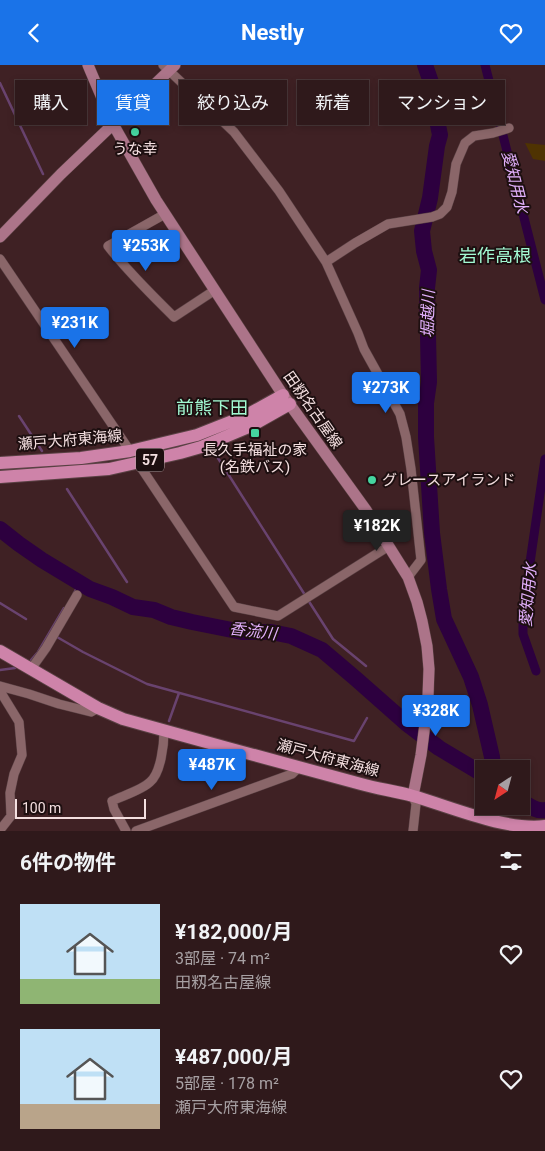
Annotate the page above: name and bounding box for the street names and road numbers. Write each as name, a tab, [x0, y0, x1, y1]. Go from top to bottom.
street label: 田籾名古屋線	[280, 368, 346, 452]
street label: 瀬戸大府東海線	[17, 426, 123, 454]
road number: 57	[136, 449, 164, 471]
street label: 瀬戸大府東海線	[275, 736, 381, 780]

